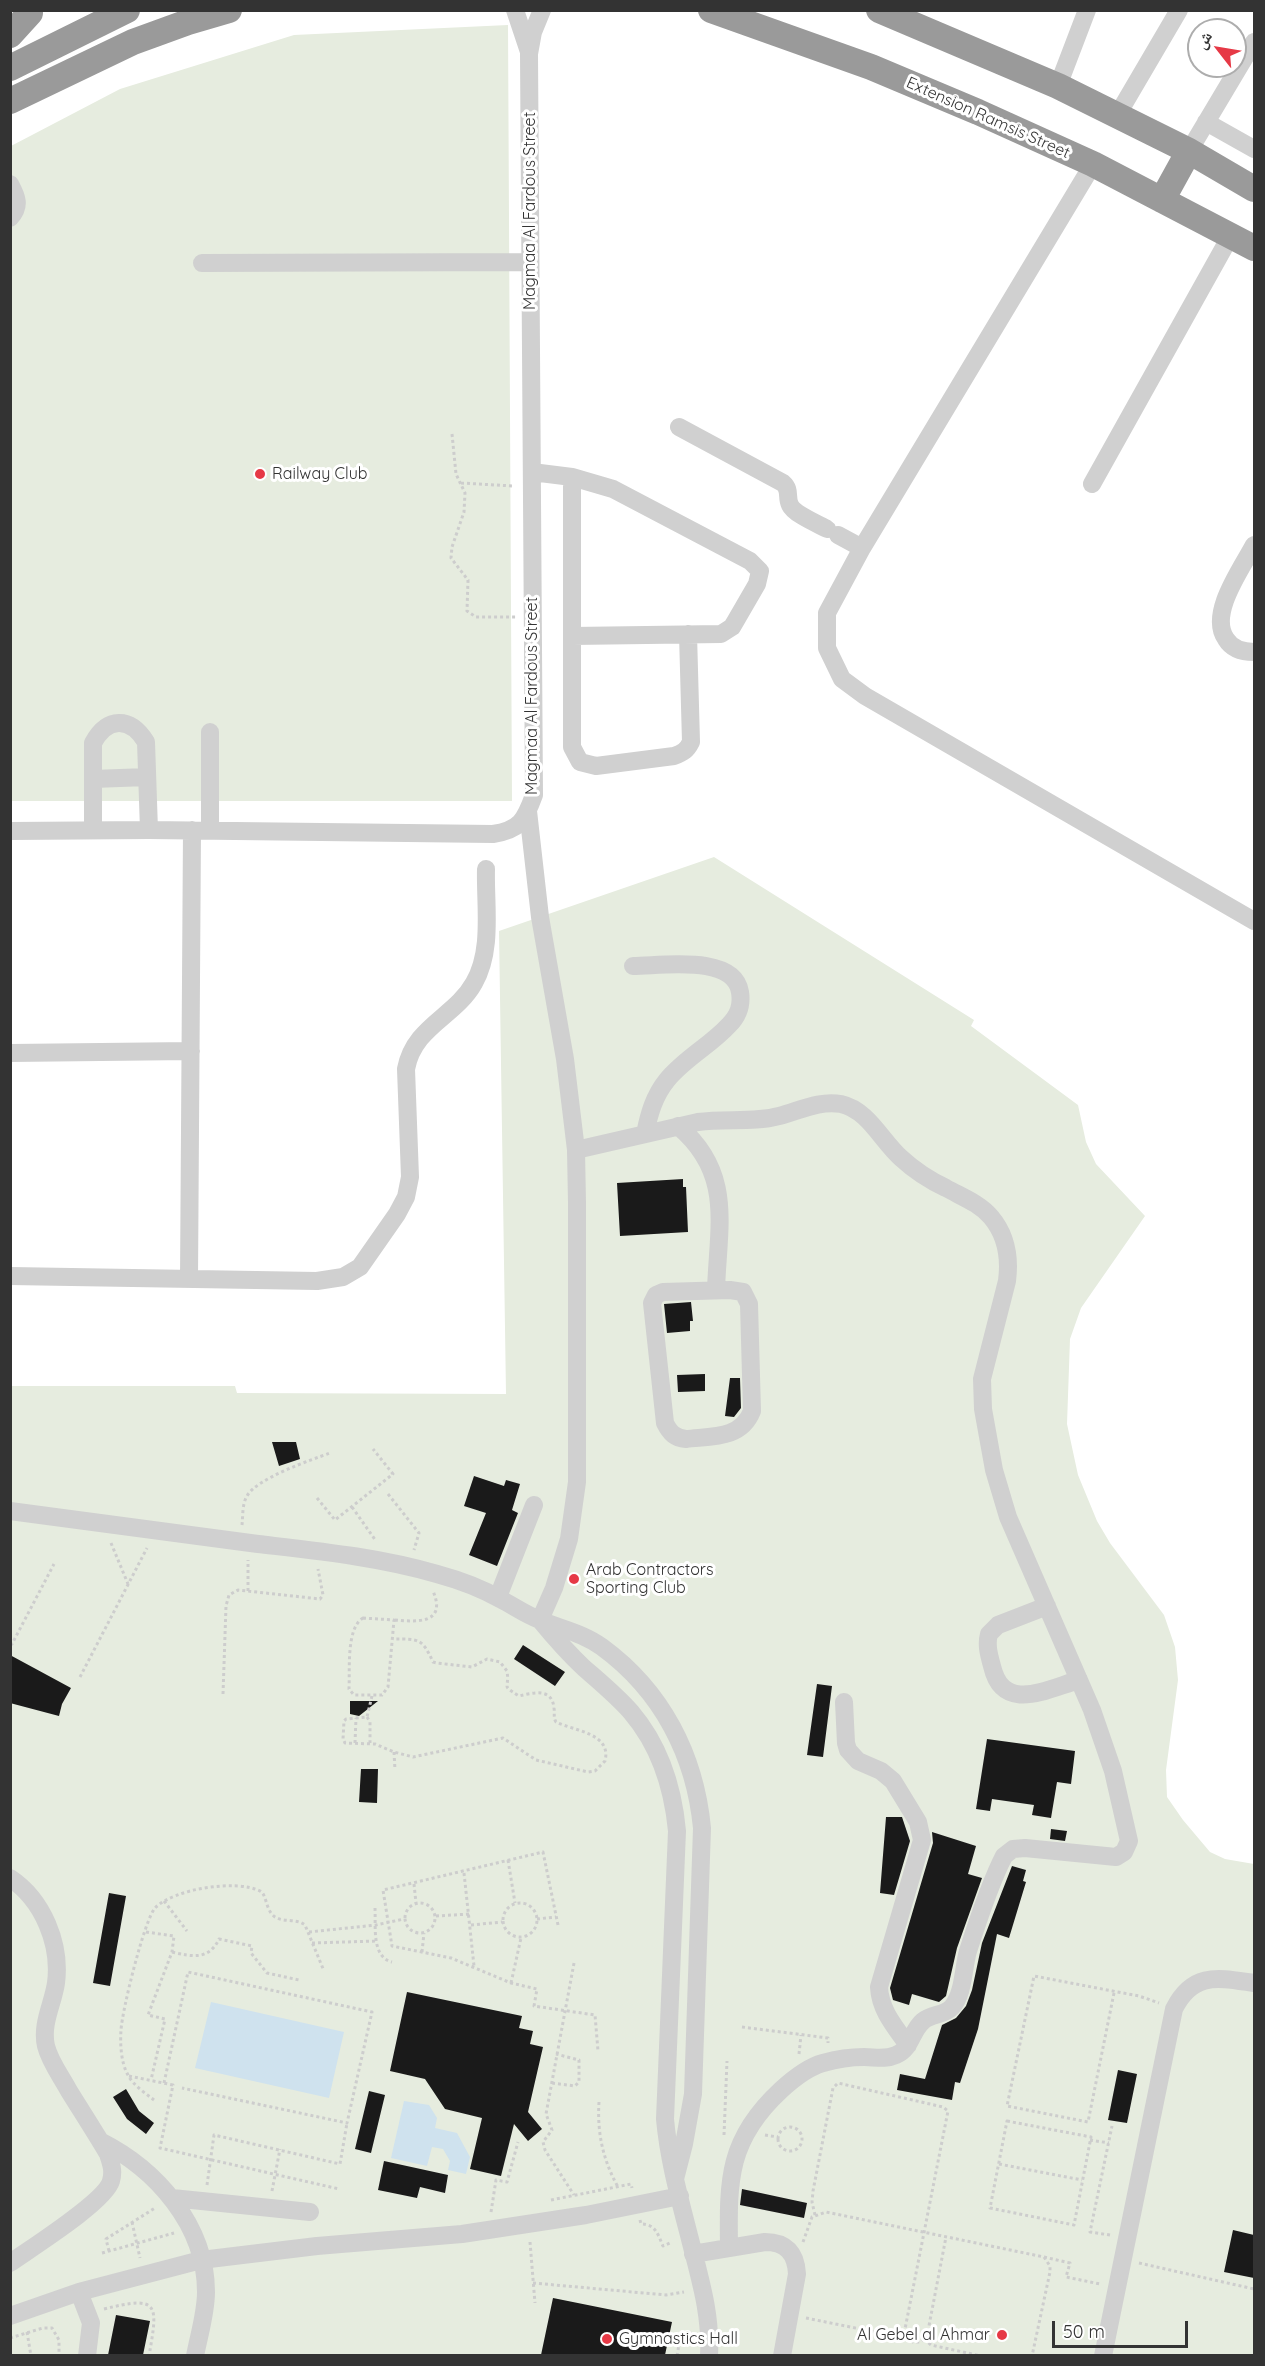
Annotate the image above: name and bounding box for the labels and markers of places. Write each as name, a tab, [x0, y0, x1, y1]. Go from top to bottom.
place label: Railway Club	[272, 464, 367, 484]
marker: Railway Club	[253, 467, 267, 481]
place label: Arab Contractors Sporting Club	[586, 1560, 713, 1598]
marker: Arab Contractors Sporting Club	[567, 1572, 581, 1586]
place label: Al Gebel al Ahmar	[857, 2325, 990, 2345]
marker: Al Gebel al Ahmar	[995, 2328, 1009, 2342]
place label: Gymnastics Hall	[619, 2329, 738, 2349]
marker: Gymnastics Hall	[600, 2332, 614, 2346]

